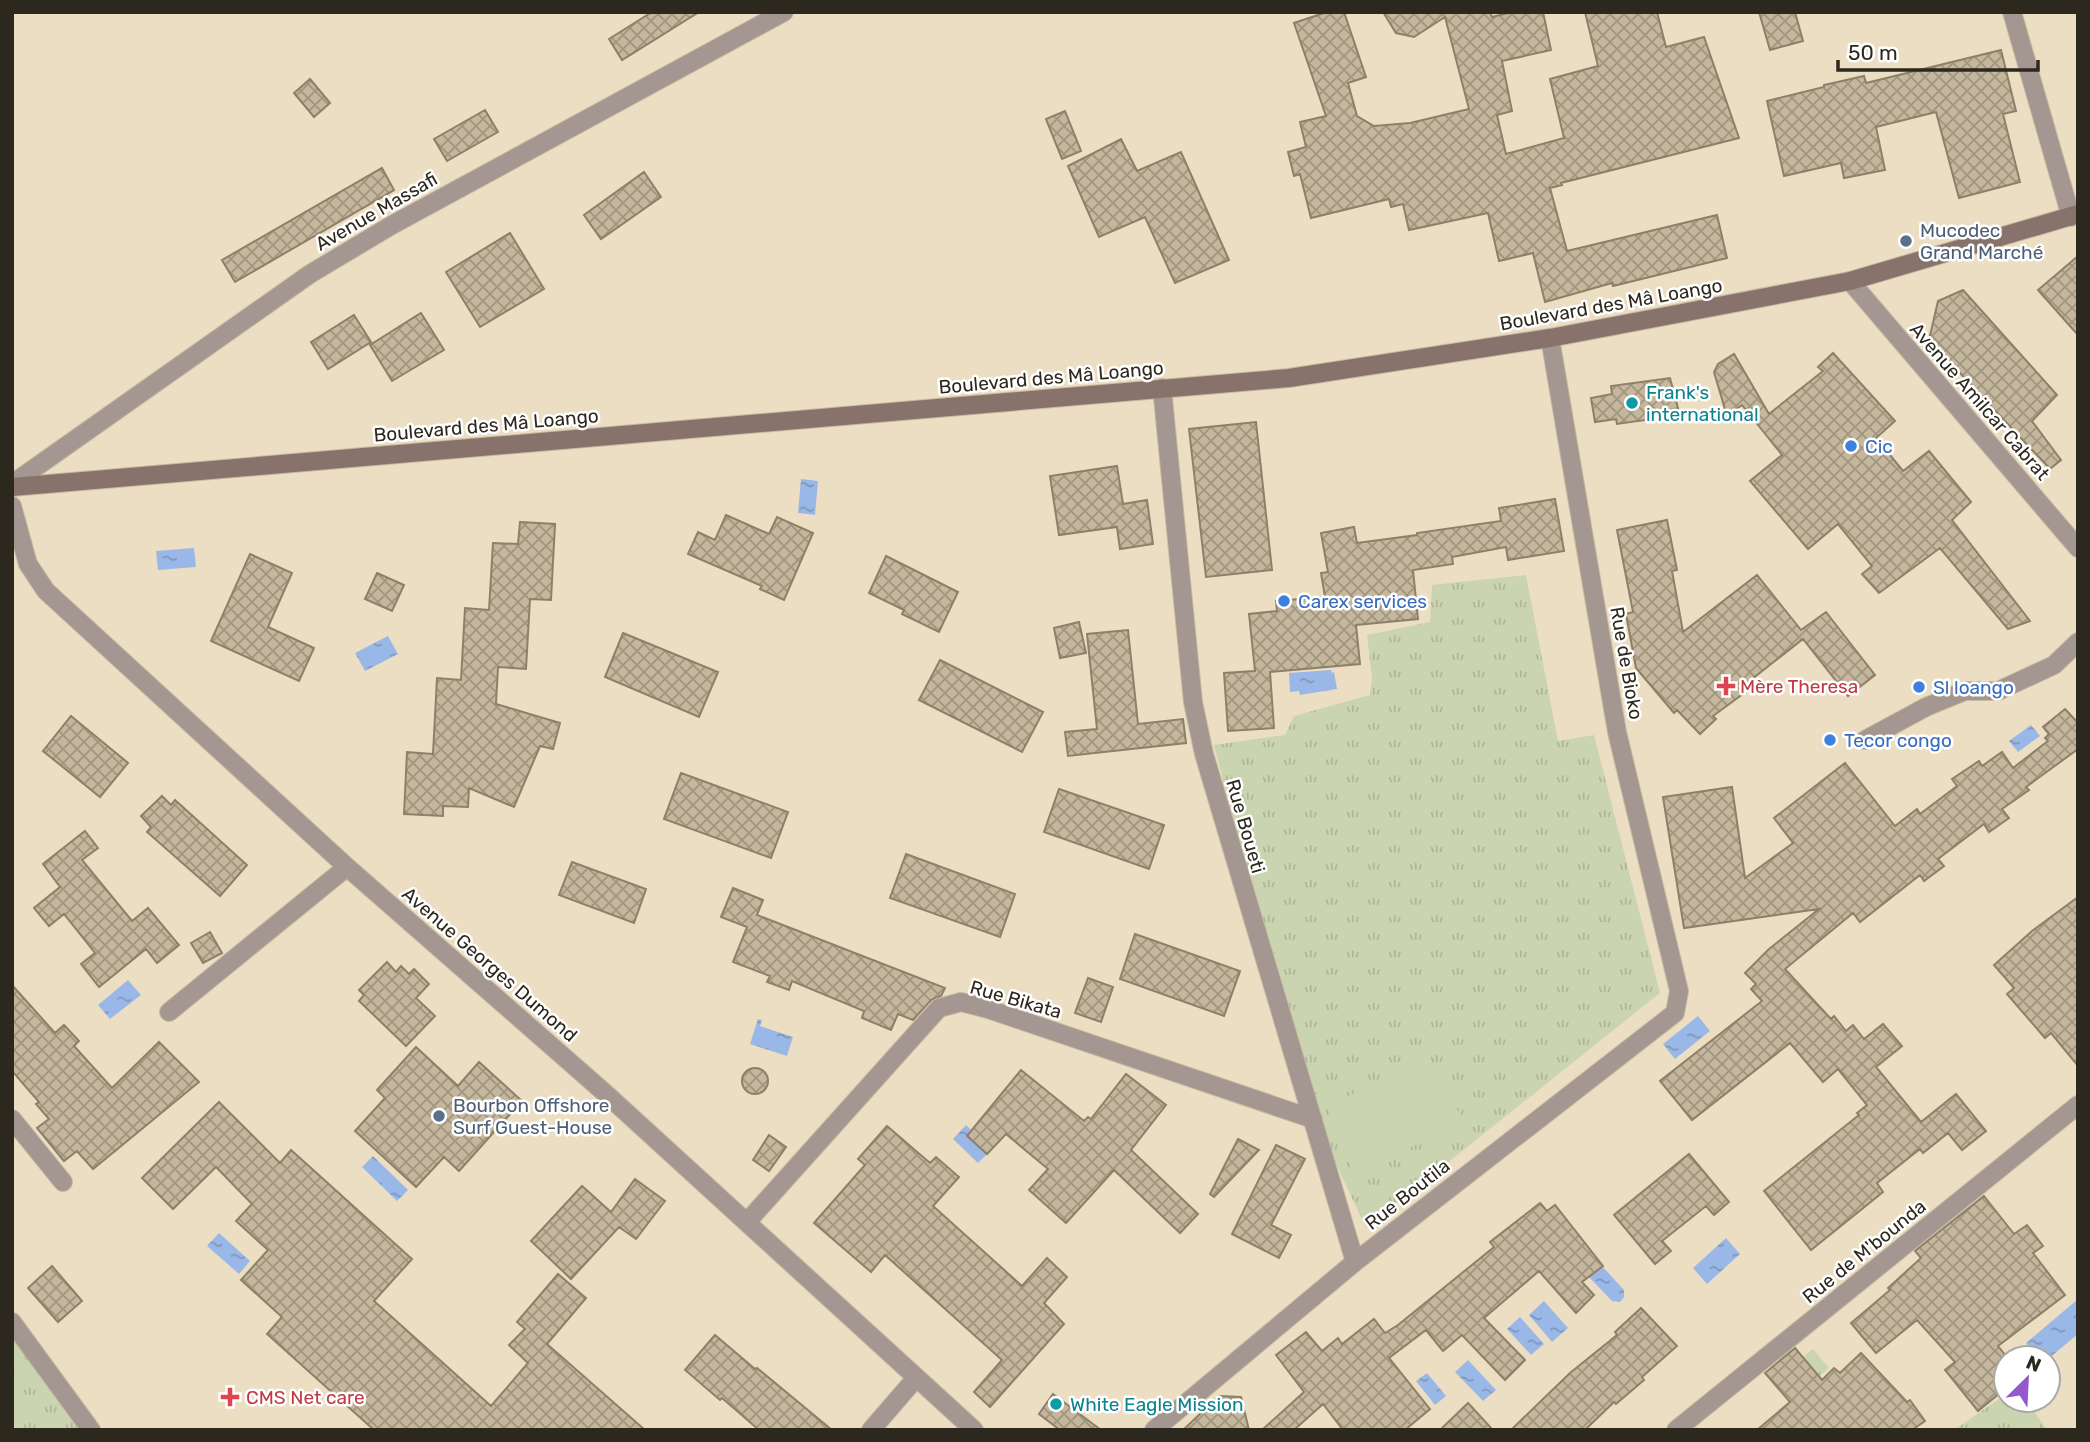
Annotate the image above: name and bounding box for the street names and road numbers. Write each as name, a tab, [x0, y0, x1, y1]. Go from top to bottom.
street label: Avenue Massafi	[311, 167, 441, 256]
street label: Boulevard des Mâ Loango	[1498, 274, 1724, 335]
street label: Avenue Amilcar Cabrat	[1905, 318, 2055, 485]
street label: Boulevard des Mâ Loango	[938, 356, 1164, 399]
street label: Boulevard des Mâ Loango	[373, 404, 599, 447]
street label: Rue de Bioko	[1605, 605, 1648, 721]
street label: Rue Boueti	[1221, 776, 1270, 876]
street label: Avenue Georges Dumond	[398, 882, 582, 1047]
street label: Rue Bikata	[967, 975, 1064, 1024]
street label: Rue Boutila	[1360, 1154, 1454, 1235]
street label: Rue de M'bounda	[1798, 1195, 1931, 1308]

